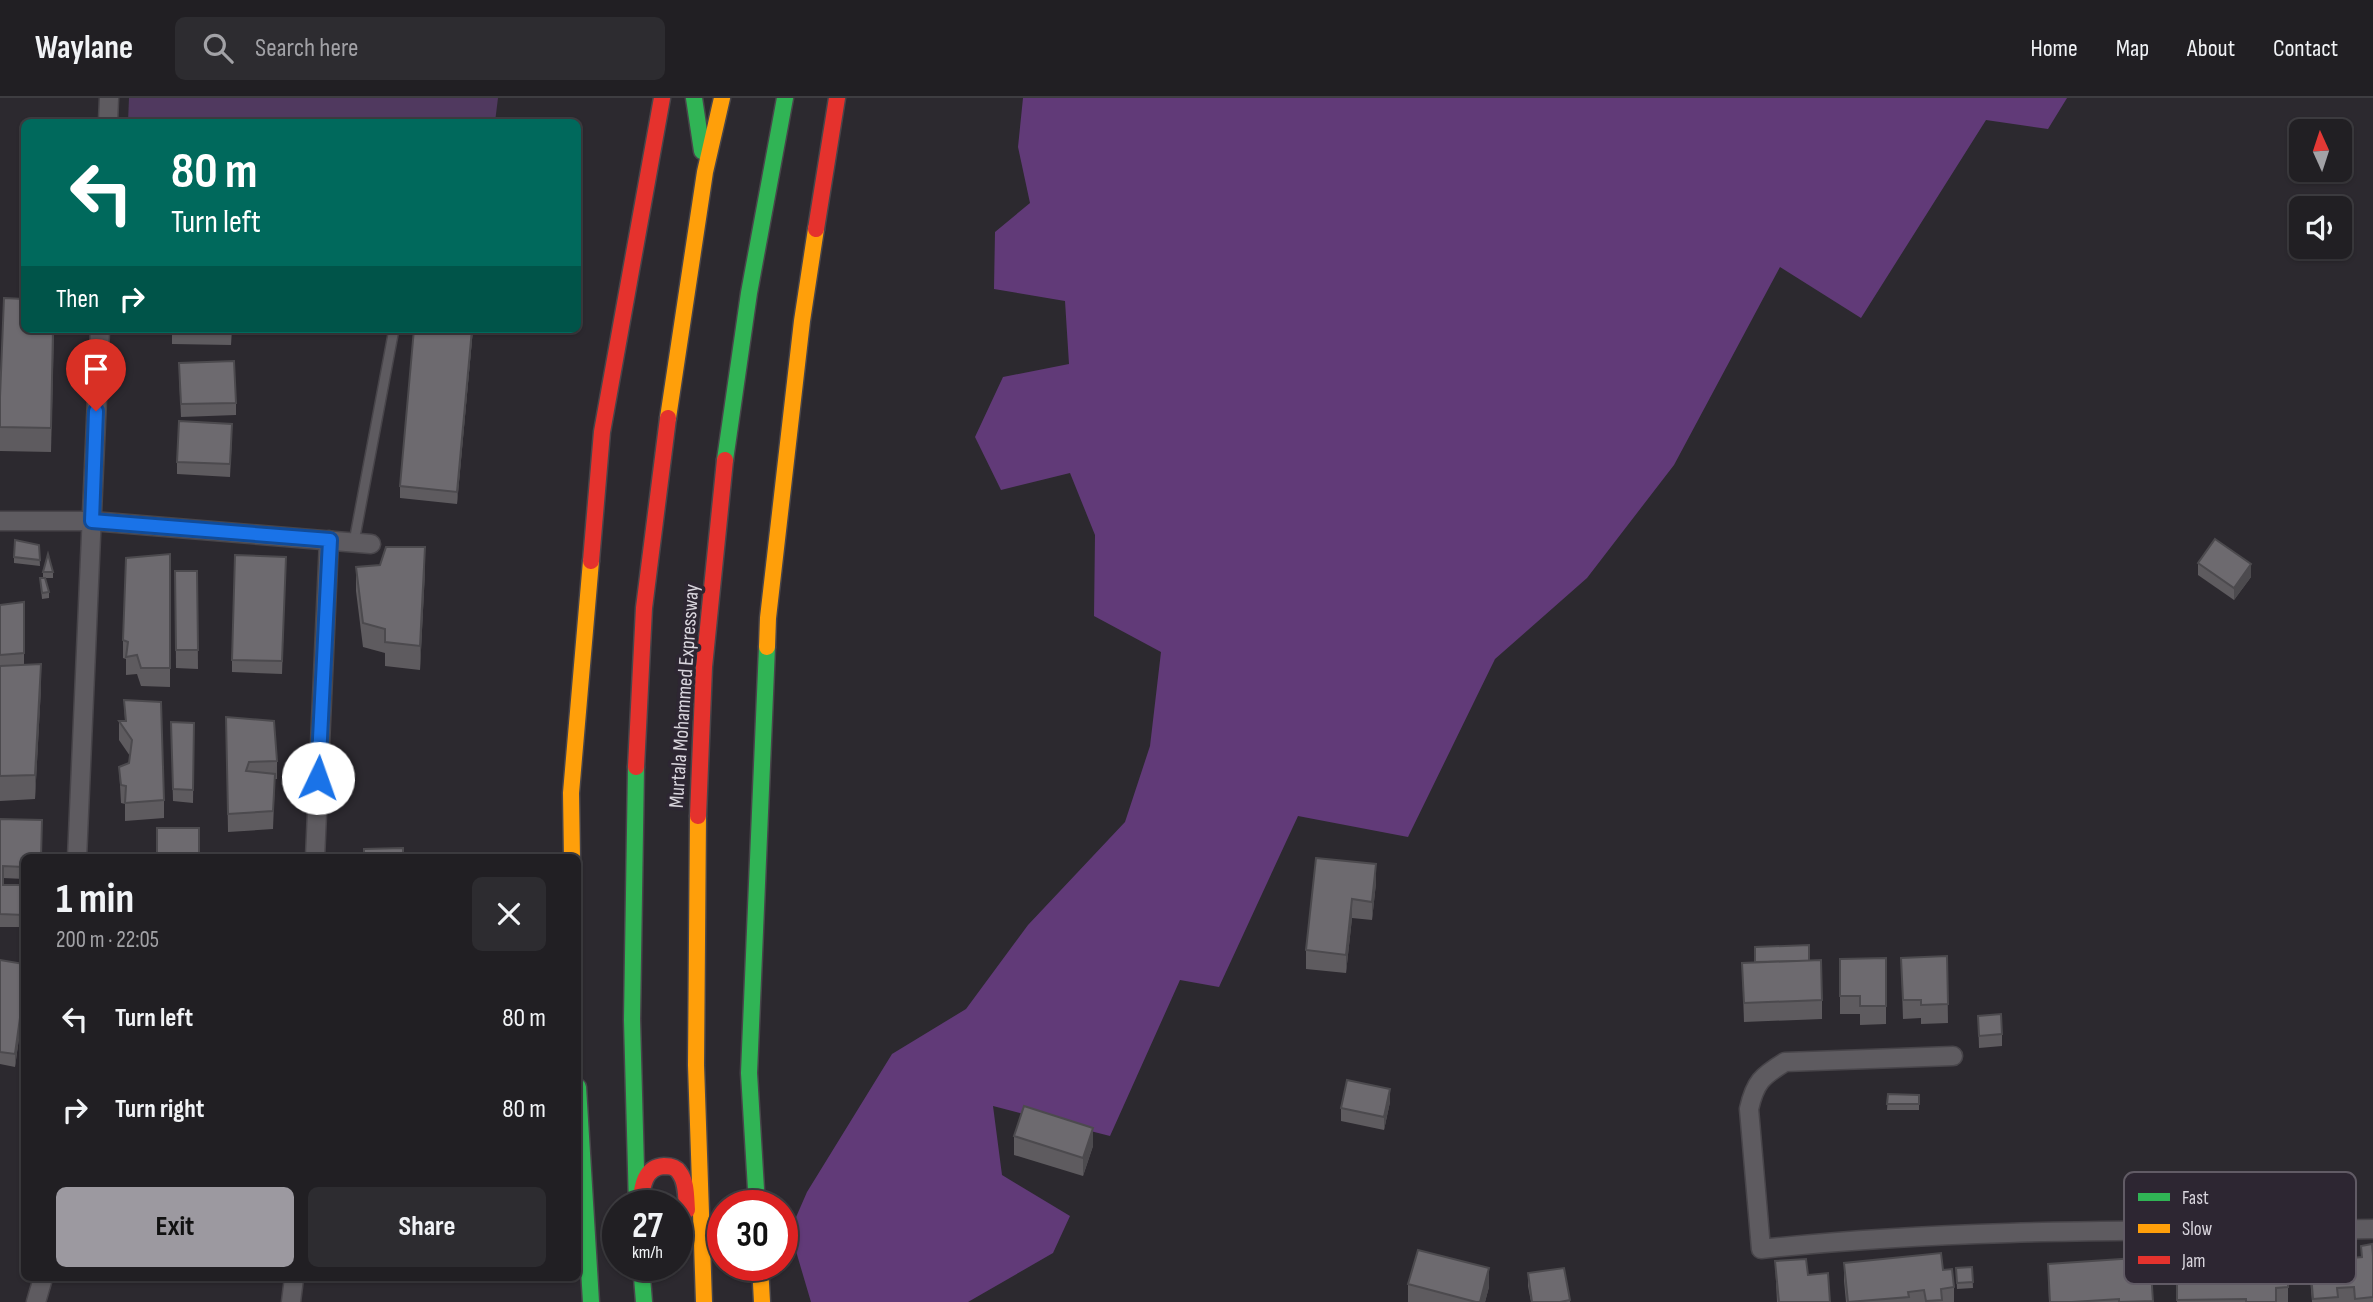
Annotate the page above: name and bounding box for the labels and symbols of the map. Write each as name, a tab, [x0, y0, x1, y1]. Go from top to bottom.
north arrow	[2289, 119, 2352, 182]
pin	[66, 339, 126, 411]
street label: Murtala Mohammed Expressway	[664, 583, 704, 809]
position arrow	[281, 741, 355, 815]
legend	[2124, 1172, 2356, 1284]
text: Fast	[2182, 1187, 2209, 1210]
speed limit sign: 30	[707, 1190, 798, 1281]
text: Slow	[2182, 1218, 2212, 1241]
text: Jam	[2181, 1250, 2205, 1273]

